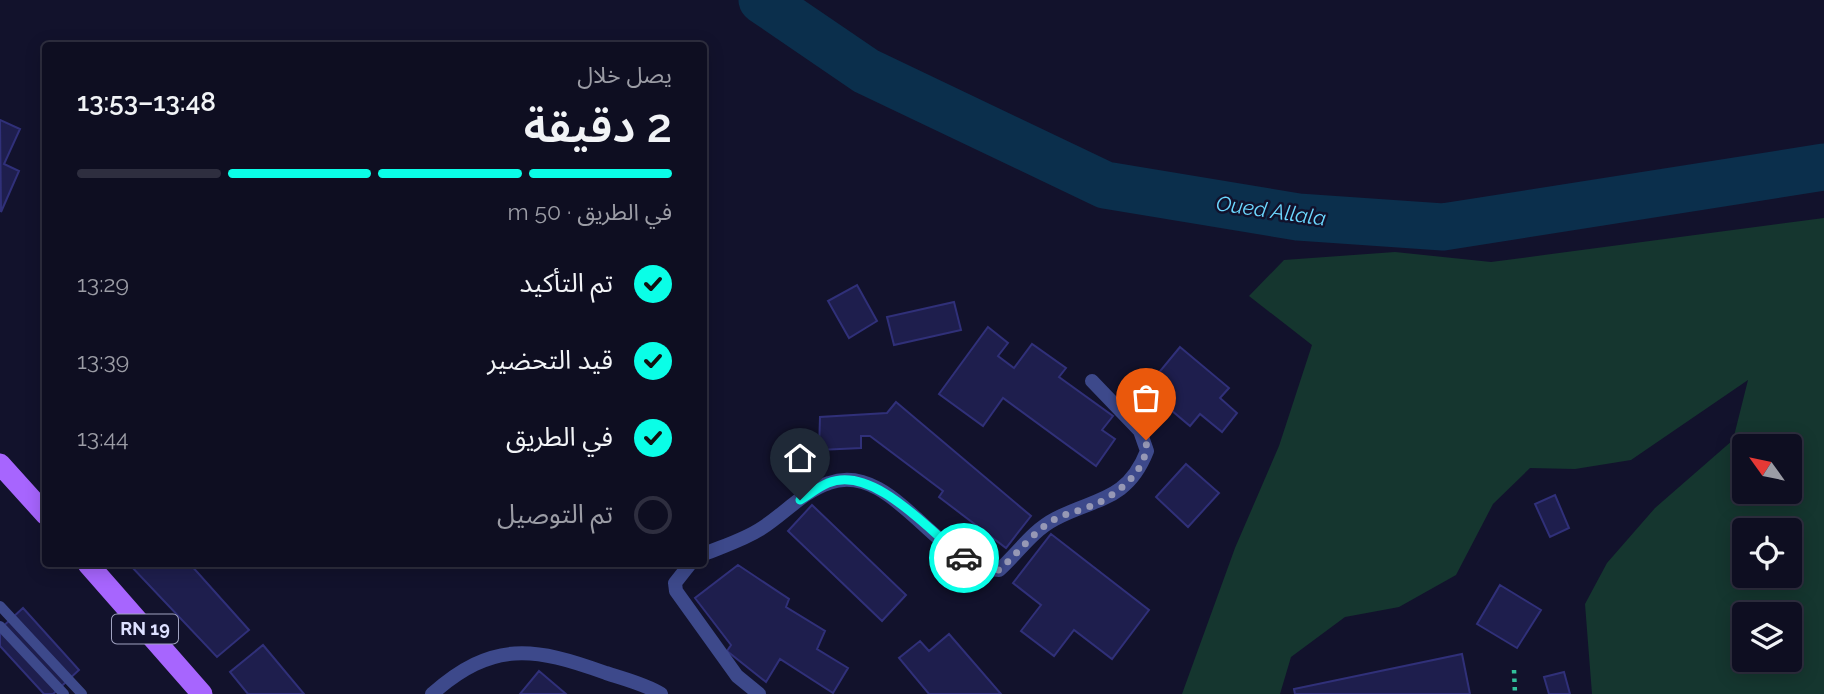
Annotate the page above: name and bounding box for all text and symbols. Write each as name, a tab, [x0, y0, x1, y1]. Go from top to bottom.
text: يصل خلال	[577, 61, 672, 88]
text: 13:48–13:53	[77, 87, 216, 117]
text: 2 دقيقة	[524, 99, 672, 153]
water label: Oued Allala	[1214, 190, 1328, 231]
text: في الطريق · 50 m	[508, 198, 672, 225]
icon: check	[634, 265, 672, 303]
text: تم التأكيد	[520, 268, 613, 298]
text: 13:29	[77, 270, 129, 297]
icon: check	[634, 342, 672, 380]
text: قيد التحضير	[487, 345, 613, 375]
text: 13:39	[77, 347, 129, 374]
pin	[1116, 368, 1176, 440]
icon: bag	[1127, 379, 1165, 417]
icon: check	[634, 419, 672, 457]
text: في الطريق	[506, 422, 613, 452]
text: 13:44	[77, 424, 129, 451]
pin	[770, 428, 830, 500]
north arrow	[1732, 434, 1802, 504]
map controls	[1732, 434, 1802, 672]
icon: home	[781, 439, 819, 477]
text: تم التوصيل	[497, 499, 613, 529]
button: locate	[1732, 518, 1802, 588]
courier	[929, 523, 999, 593]
icon: car	[945, 539, 983, 577]
button: layers	[1732, 602, 1802, 672]
road number: RN 19	[112, 614, 178, 644]

